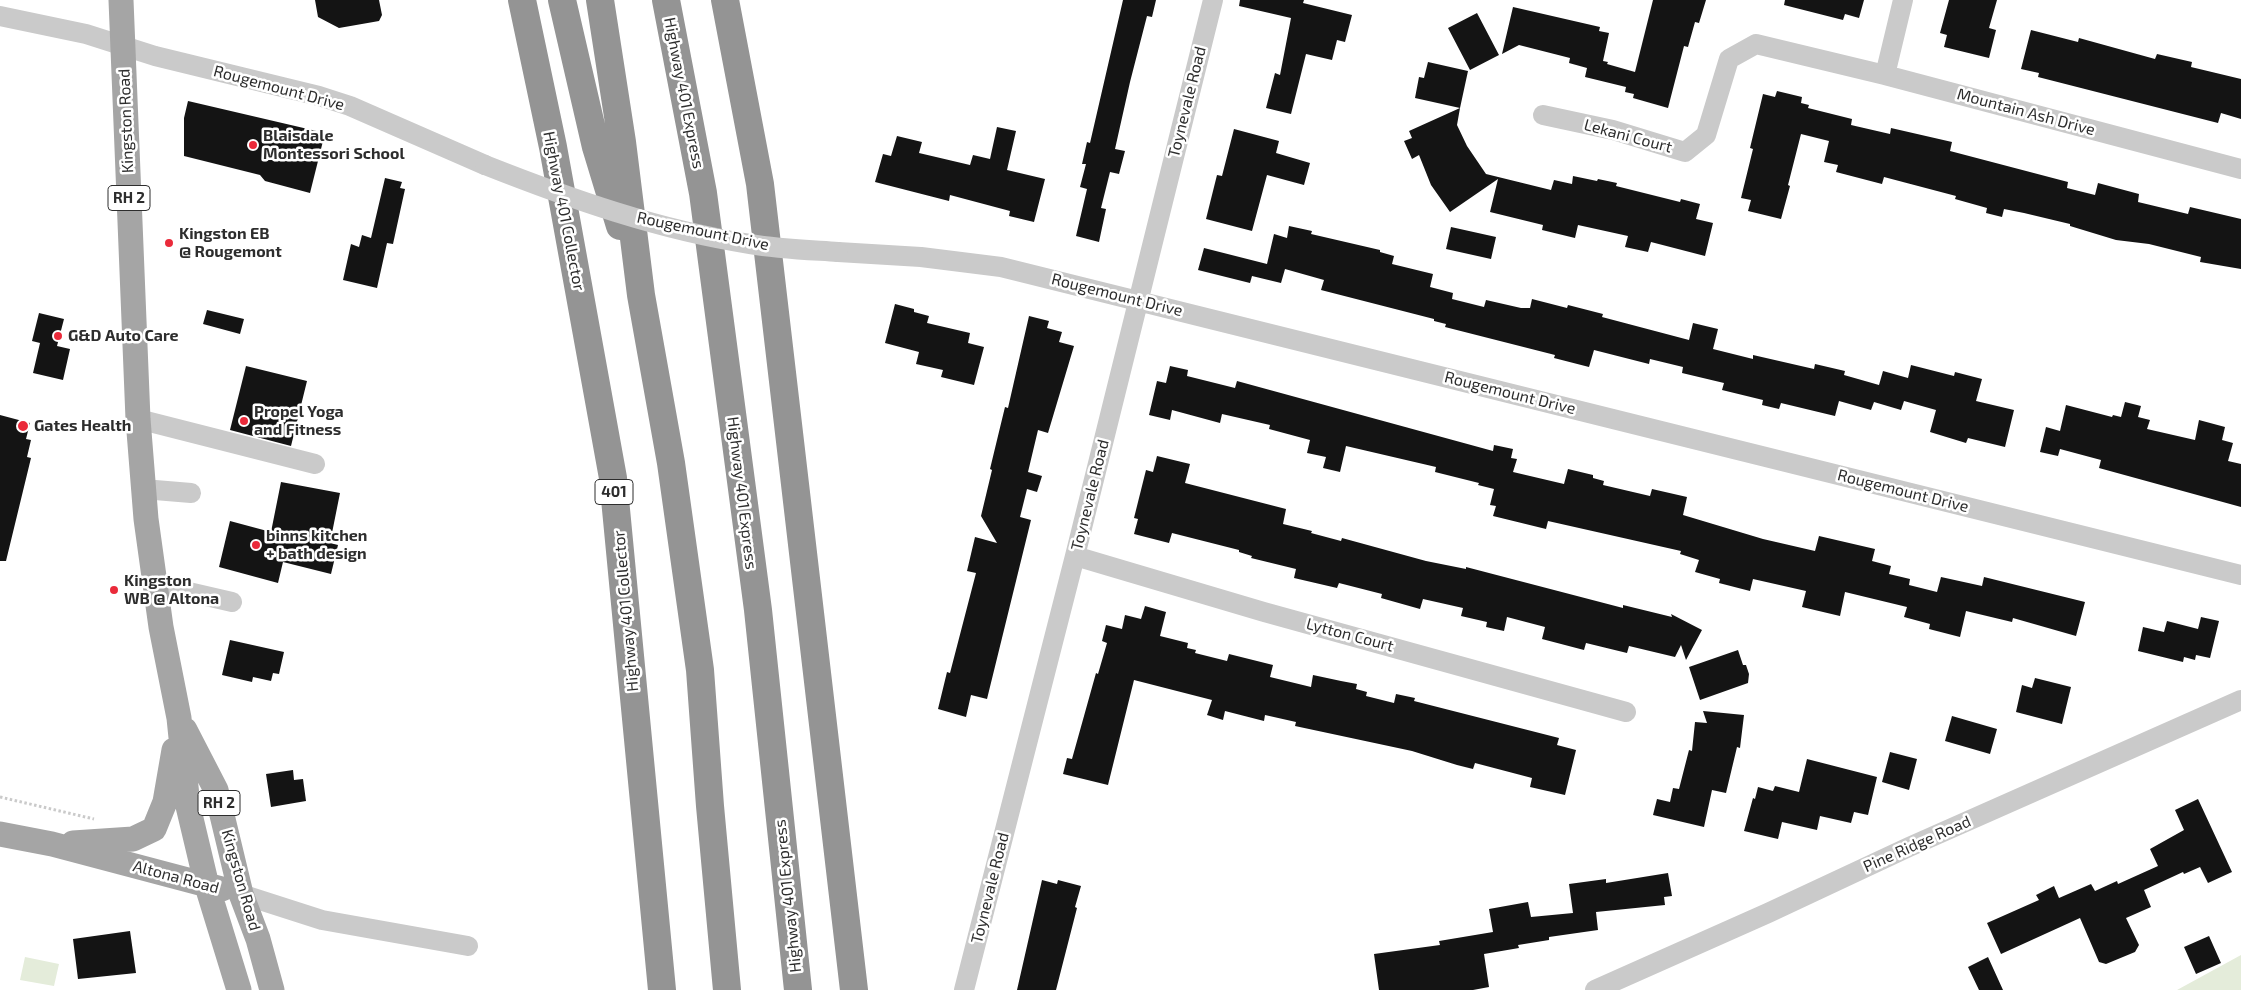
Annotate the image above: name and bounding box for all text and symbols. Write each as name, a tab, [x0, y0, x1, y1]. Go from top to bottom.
street label: Highway 401 Express	[660, 16, 708, 170]
street label: Toynevale Road	[1164, 44, 1210, 160]
street label: Rougemount Drive	[211, 61, 347, 115]
street label: Kingston Road	[115, 68, 137, 174]
street label: Mountain Ash Drive	[1955, 84, 2097, 140]
street label: Lekani Court	[1582, 115, 1674, 157]
place label: Blaisdale Montessori School	[263, 126, 405, 164]
street label: Highway 401 Collector	[539, 130, 589, 292]
marker: Blaisdale Montessori School	[247, 139, 259, 151]
road number: RH 2	[108, 186, 150, 210]
street label: Rougemount Drive	[635, 208, 771, 254]
place label: Kingston EB @ Rougemont	[179, 224, 282, 262]
marker: Kingston EB @ Rougemont	[163, 237, 175, 249]
street label: Rougemount Drive	[1049, 269, 1185, 321]
place label: G&D Auto Care	[68, 326, 179, 346]
marker: G&D Auto Care	[52, 330, 64, 342]
street label: Rougemount Drive	[1442, 367, 1578, 419]
place label: Propel Yoga and Fitness	[254, 402, 344, 440]
marker: Propel Yoga and Fitness	[238, 415, 250, 427]
street label: Highway 401 Express	[723, 415, 761, 571]
place label: Gates Health	[34, 416, 131, 436]
marker: Gates Health	[16, 419, 30, 433]
street label: Toynevale Road	[1067, 437, 1113, 553]
street label: Rougemount Drive	[1835, 465, 1971, 517]
road number: 401	[595, 480, 633, 504]
place label: binns kitchen + bath design	[266, 526, 367, 564]
street label: Highway 401 Collector	[609, 529, 643, 693]
marker: binns kitchen + bath design	[250, 539, 262, 551]
place label: Kingston WB @ Altona	[124, 571, 219, 609]
marker: Kingston WB @ Altona	[108, 584, 120, 596]
street label: Lytton Court	[1304, 614, 1396, 656]
road number: RH 2	[198, 790, 240, 816]
street label: Pine Ridge Road	[1860, 812, 1974, 876]
street label: Highway 401 Express	[770, 818, 806, 974]
street label: Kingston Road	[217, 827, 265, 933]
street label: Toynevale Road	[967, 830, 1013, 946]
street label: Altona Road	[131, 856, 221, 898]

